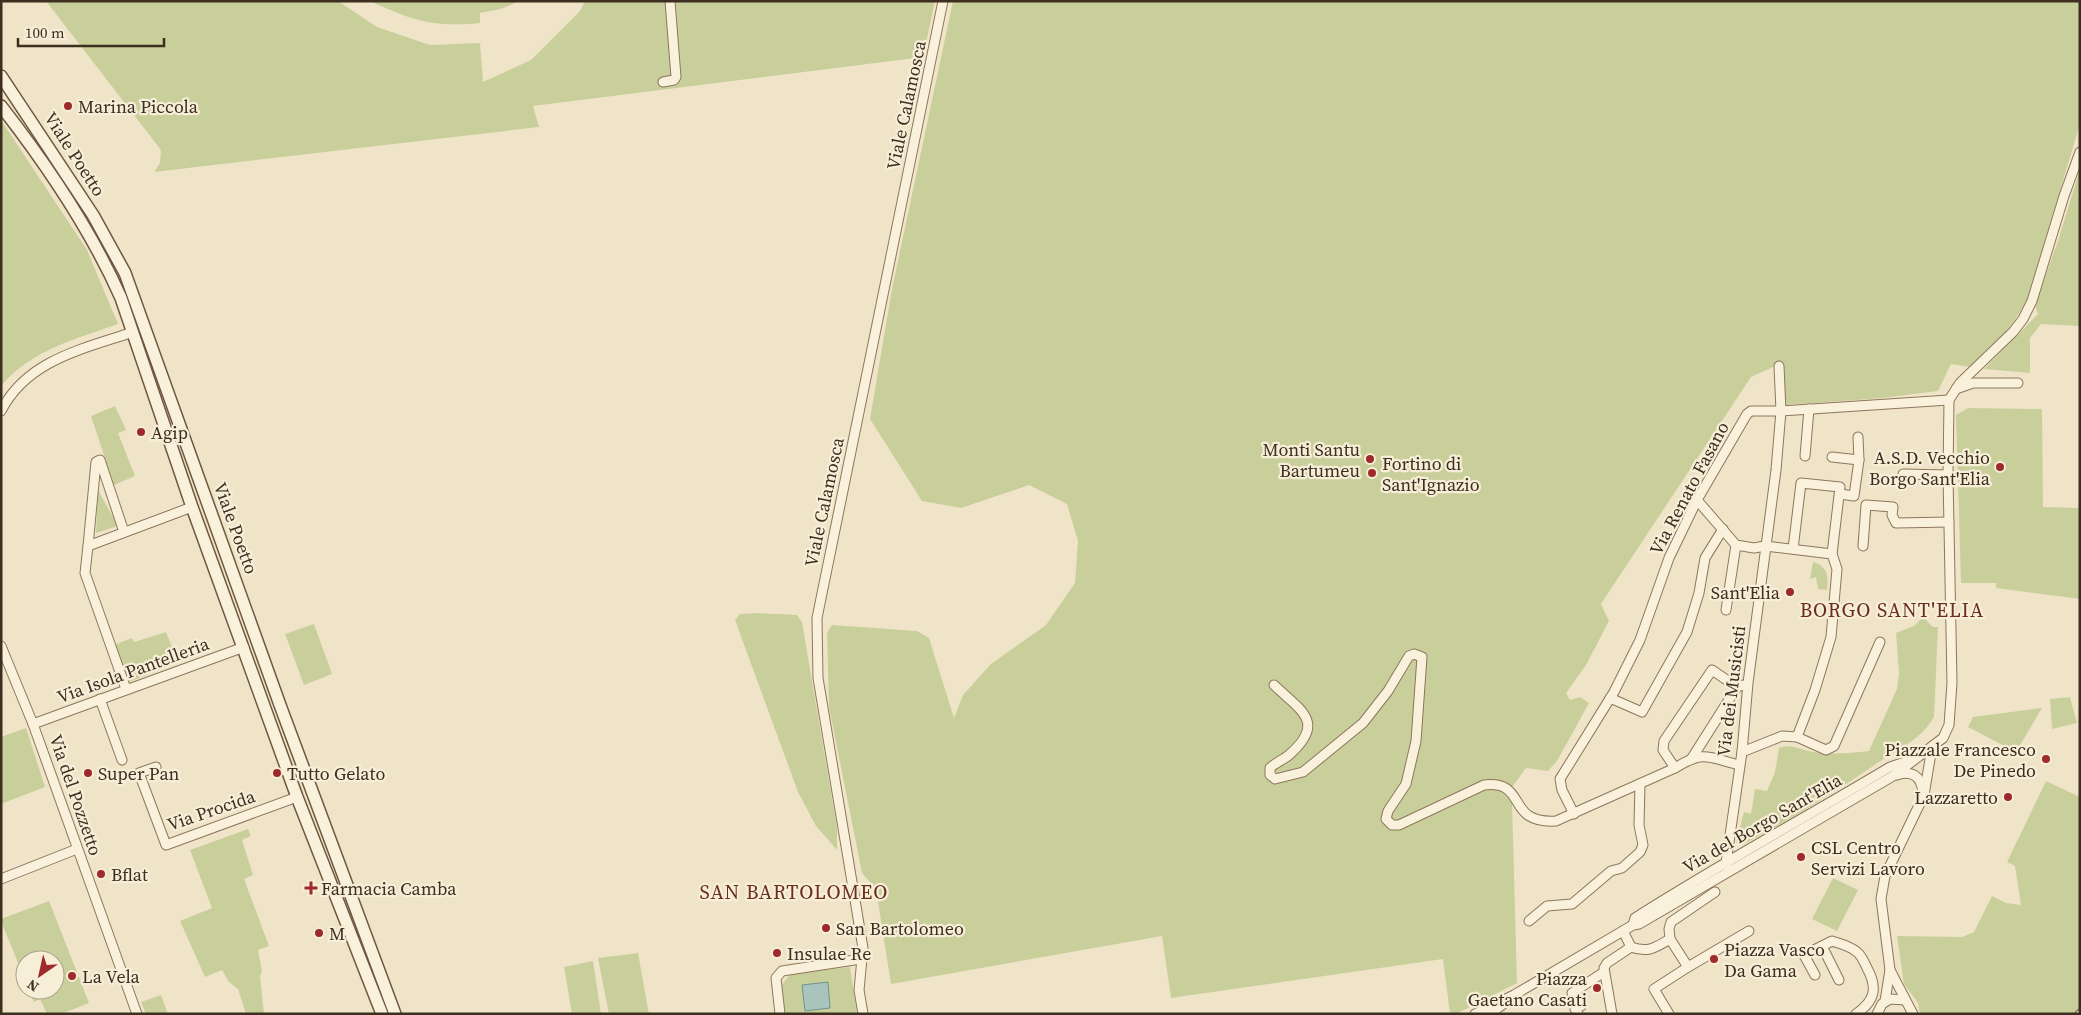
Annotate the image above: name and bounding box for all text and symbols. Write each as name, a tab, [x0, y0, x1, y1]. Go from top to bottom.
scale bar	[18, 15, 164, 47]
text: 100 m	[25, 22, 65, 43]
street label: Viale Calamosca	[880, 37, 932, 172]
place label: Marina Piccola	[78, 94, 199, 119]
marker: Marina Piccola	[62, 100, 74, 112]
street label: Viale Poetto	[38, 107, 112, 201]
street label: Via Renato Fasano	[1643, 417, 1735, 559]
place label: Agip	[151, 420, 188, 445]
marker: Agip	[135, 426, 147, 438]
street label: Viale Calamosca	[798, 434, 850, 569]
place label: Monti Santu Bartumeu	[1263, 437, 1360, 483]
place label: A.S.D. Vecchio Borgo Sant'Elia	[1869, 445, 1991, 491]
place label: Fortino di Sant'Ignazio	[1382, 451, 1480, 497]
marker: Monti Santu Bartumeu	[1364, 453, 1376, 465]
marker: A.S.D. Vecchio Borgo Sant'Elia	[1994, 461, 2006, 473]
marker: Fortino di Sant'Ignazio	[1366, 467, 1378, 479]
street label: Viale Poetto	[208, 479, 264, 577]
place label: Sant'Elia	[1711, 580, 1781, 605]
marker: Sant'Elia	[1784, 586, 1796, 598]
district label: BORGO SANT'ELIA	[1800, 596, 1984, 624]
street label: Via dei Musicisti	[1711, 624, 1751, 758]
street label: Via Isola Pantelleria	[54, 631, 213, 709]
street label: Via del Pozzetto	[44, 731, 108, 859]
place label: Piazzale Francesco De Pinedo	[1884, 737, 2036, 783]
marker: Piazzale Francesco De Pinedo	[2040, 753, 2052, 765]
place label: Super Pan	[98, 761, 180, 786]
place label: Tutto Gelato	[287, 761, 385, 786]
marker: Super Pan	[82, 767, 94, 779]
marker: Tutto Gelato	[271, 767, 283, 779]
street label: Via del Borgo Sant'Elia	[1678, 767, 1847, 879]
street label: Via Procida	[164, 783, 259, 837]
place label: Lazzaretto	[1914, 785, 1998, 810]
marker: Lazzaretto	[2002, 791, 2014, 803]
place label: CSL Centro Servizi Lavoro	[1811, 835, 1925, 881]
marker: CSL Centro Servizi Lavoro	[1795, 851, 1807, 863]
place label: Bflat	[111, 862, 148, 887]
marker: Bflat	[95, 868, 107, 880]
place label: Farmacia Camba	[321, 876, 457, 901]
district label: SAN BARTOLOMEO	[700, 878, 888, 906]
marker: Farmacia Camba	[305, 882, 317, 894]
place label: San Bartolomeo	[836, 916, 964, 941]
place label: M	[329, 921, 345, 946]
marker: San Bartolomeo	[820, 922, 832, 934]
marker: M	[313, 927, 325, 939]
place label: Piazza Vasco Da Gama	[1724, 937, 1825, 983]
place label: Insulae Re	[787, 941, 871, 966]
marker: Insulae Re	[771, 947, 783, 959]
north arrow	[15, 950, 65, 1000]
marker: Piazza Vasco Da Gama	[1708, 953, 1720, 965]
place label: La Vela	[82, 964, 141, 989]
place label: Piazza Gaetano Casati	[1468, 966, 1588, 1012]
marker: La Vela	[66, 970, 78, 982]
text: N	[23, 975, 43, 997]
marker: Piazza Gaetano Casati	[1591, 982, 1603, 994]

